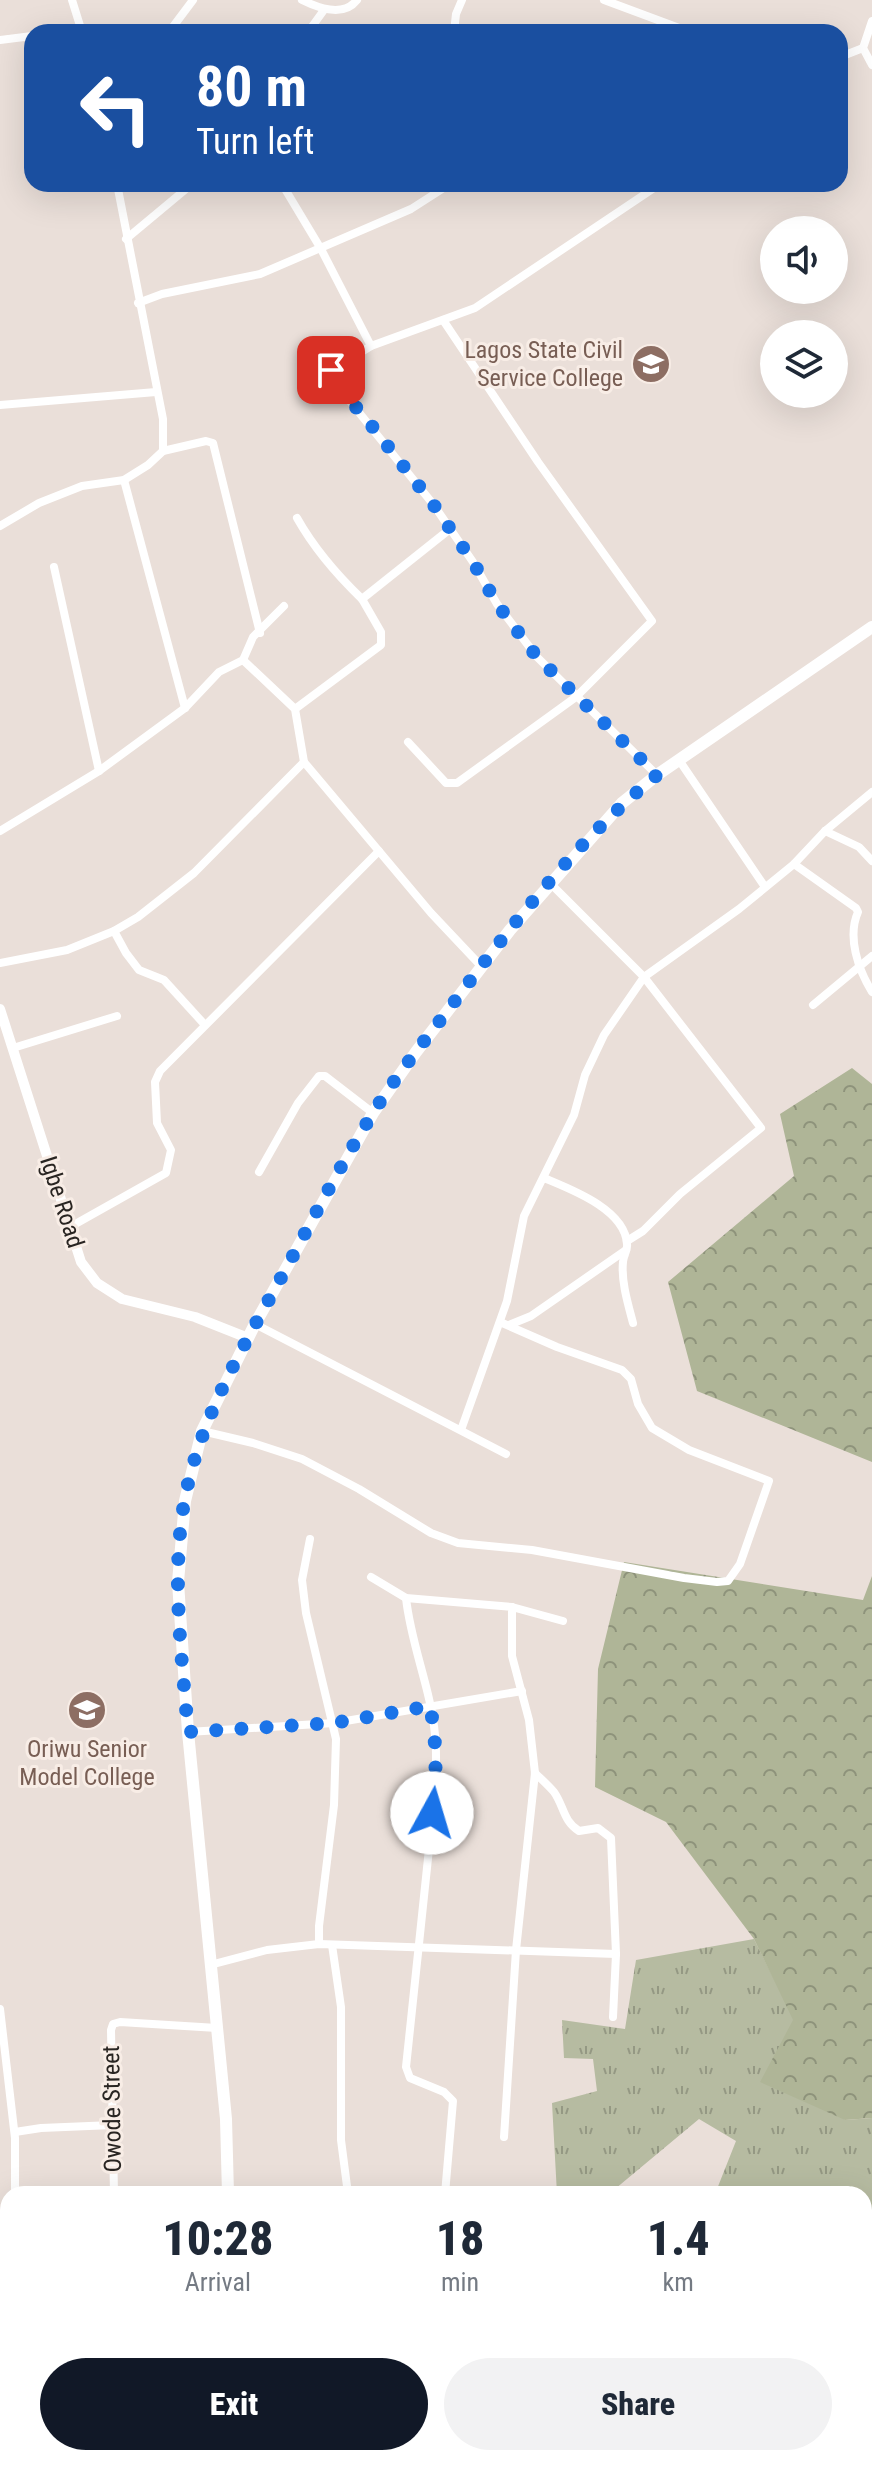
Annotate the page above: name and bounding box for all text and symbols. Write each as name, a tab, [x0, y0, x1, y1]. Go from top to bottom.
text: 80 m	[196, 54, 307, 120]
icon: left	[64, 56, 168, 160]
text: Turn left	[196, 121, 314, 163]
map controls	[760, 216, 848, 408]
button: sound	[760, 216, 848, 304]
button: layers	[760, 320, 848, 408]
pin	[297, 336, 365, 404]
place label: Lagos State Civil Service College	[464, 336, 623, 392]
school or university icon: Lagos State Civil Service College	[630, 343, 672, 385]
icon: arrive	[309, 348, 353, 392]
street label: Igbe Road	[34, 1153, 90, 1251]
school or university icon: Oriwu Senior Model College	[66, 1689, 108, 1731]
place label: Oriwu Senior Model College	[19, 1735, 155, 1791]
position arrow	[390, 1771, 474, 1855]
street label: Owode Street	[97, 2045, 127, 2173]
text: 10:28	[162, 2210, 273, 2267]
text: 18	[436, 2210, 484, 2267]
text: 1.4	[647, 2210, 710, 2267]
text: Arrival	[185, 2267, 251, 2297]
text: min	[441, 2267, 479, 2297]
text: km	[663, 2267, 694, 2297]
button: Exit	[40, 2358, 428, 2450]
button: Share	[444, 2358, 832, 2450]

